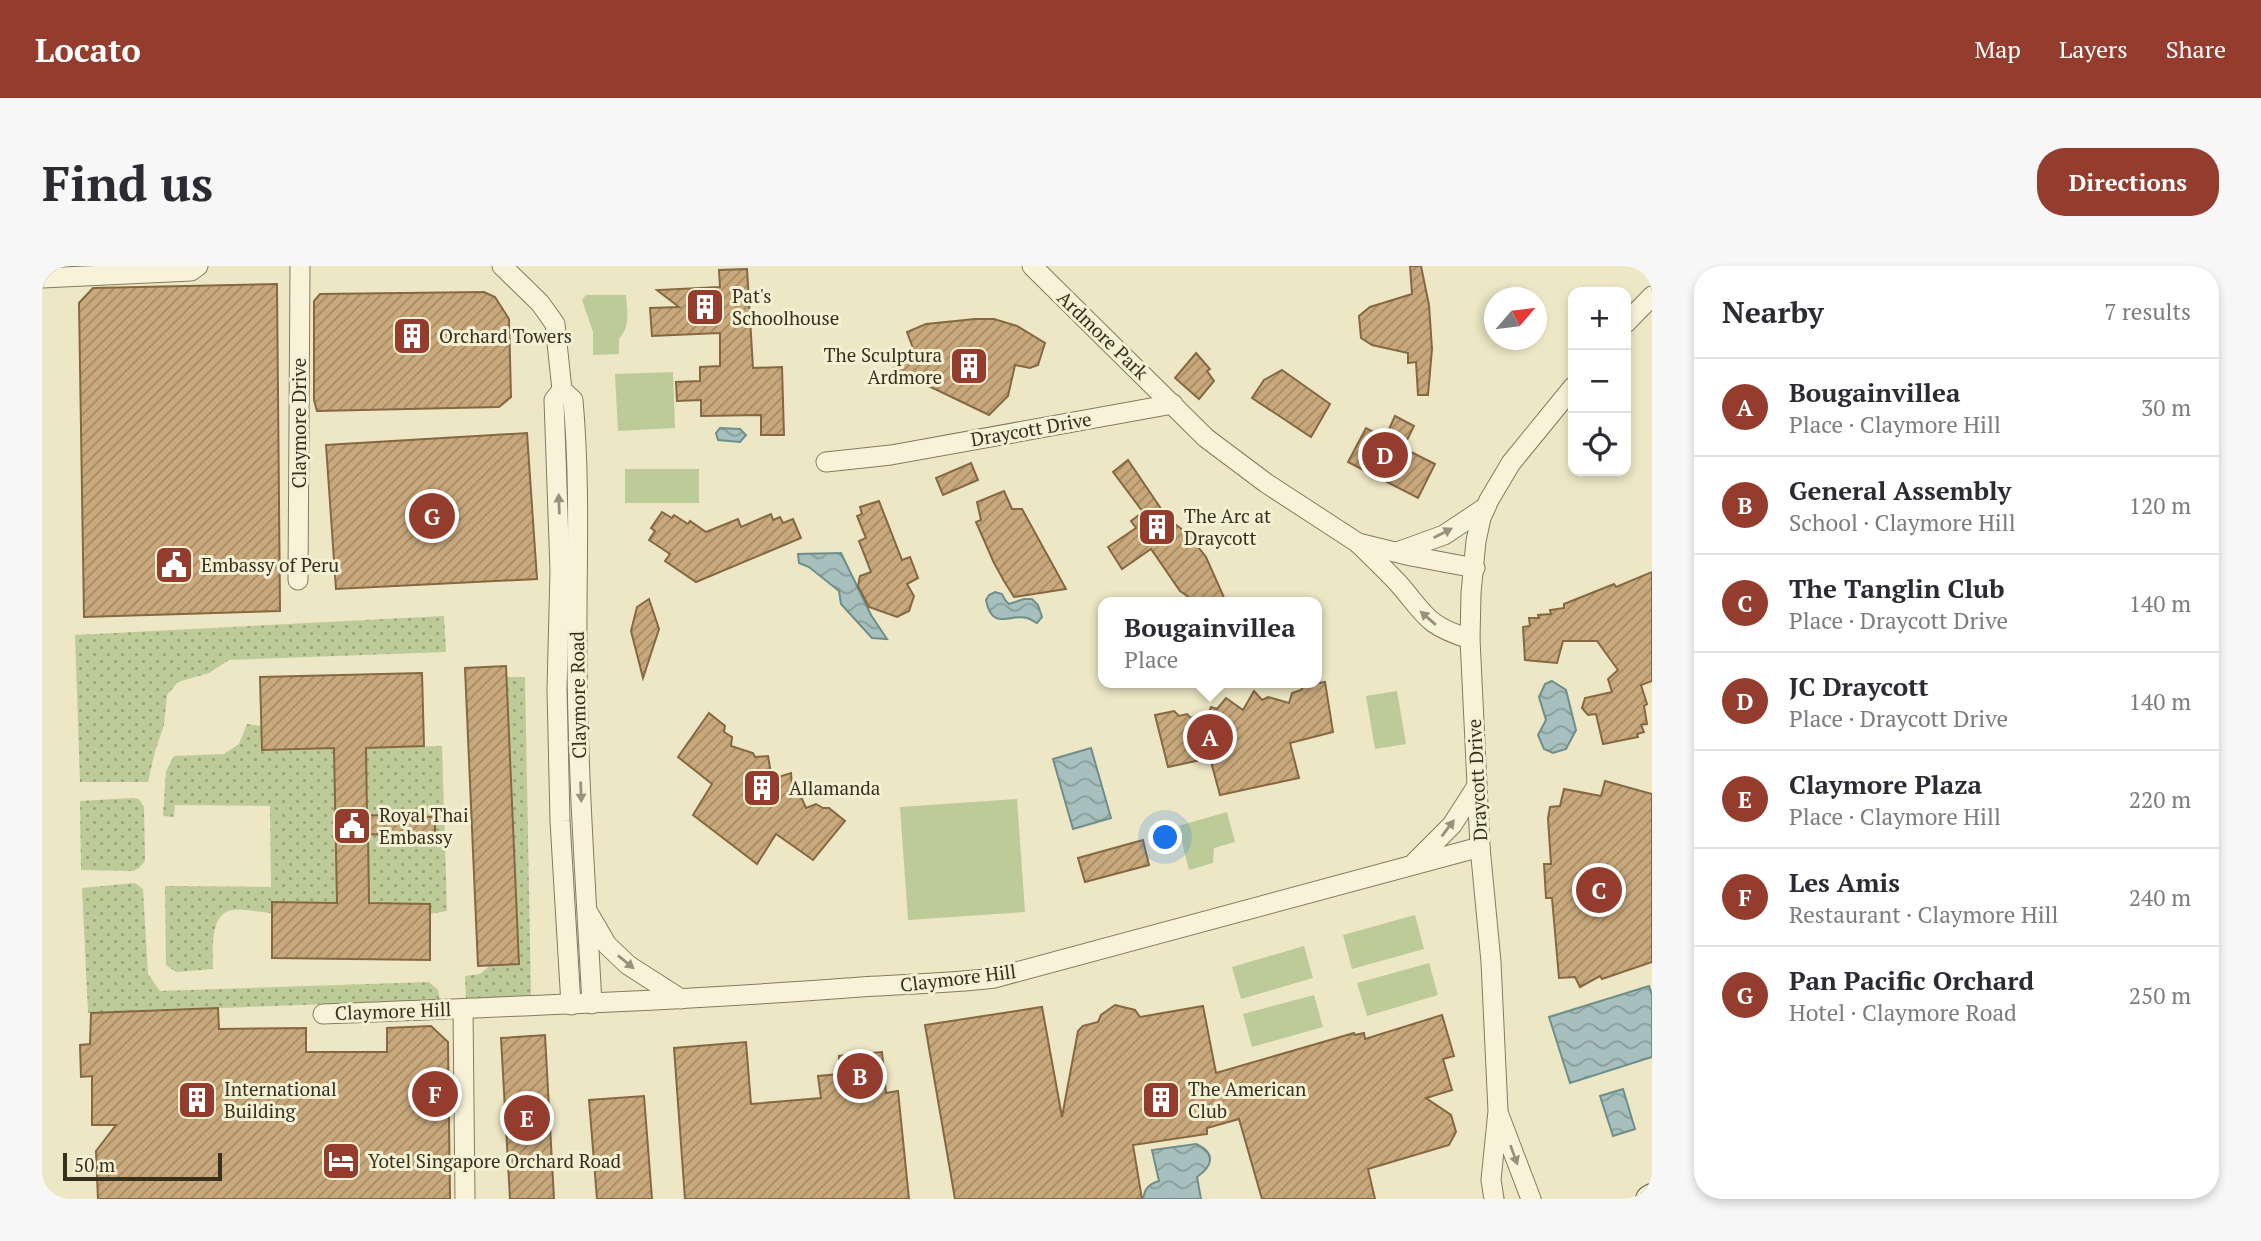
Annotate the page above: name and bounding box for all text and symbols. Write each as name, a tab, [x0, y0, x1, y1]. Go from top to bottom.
text: Locato	[35, 28, 141, 71]
text: Map	[1974, 33, 2021, 65]
text: Layers	[2059, 33, 2128, 65]
text: Share	[2166, 33, 2226, 65]
button: Directions	[2037, 148, 2219, 216]
text: Find us	[42, 150, 213, 215]
place label: Pat's Schoolhouse	[732, 283, 839, 330]
street label: Ardmore Park	[1053, 285, 1154, 384]
building icon: Pat's Schoolhouse	[684, 286, 726, 328]
north arrow	[1484, 287, 1547, 350]
map controls	[1568, 287, 1631, 476]
button: +	[1568, 287, 1631, 350]
text: Nearby	[1722, 292, 1824, 332]
text: 7 results	[2104, 296, 2191, 327]
building icon: Orchard Towers	[391, 315, 433, 357]
place label: Orchard Towers	[439, 323, 572, 348]
place label: The Sculptura Ardmore	[824, 342, 942, 389]
building icon: The Sculptura Ardmore	[948, 345, 990, 387]
button: −	[1568, 350, 1631, 413]
street label: Claymore Drive	[286, 358, 311, 488]
text: Bougainvillea	[1789, 375, 1960, 409]
text: A	[1737, 392, 1753, 423]
text: 30 m	[2141, 392, 2191, 423]
street label: Draycott Drive	[968, 406, 1093, 451]
text: Place · Claymore Hill	[1789, 409, 2001, 440]
button: locate	[1568, 413, 1631, 476]
pin: D	[1362, 429, 1408, 481]
text: General Assembly	[1789, 473, 2011, 507]
pin: G	[409, 490, 455, 542]
text: B	[1738, 490, 1752, 521]
text: 120 m	[2129, 490, 2191, 521]
one-way arrow	[553, 493, 564, 515]
place label: The Arc at Draycott	[1184, 503, 1271, 550]
building icon: The Arc at Draycott	[1136, 506, 1178, 548]
text: School · Claymore Hill	[1789, 507, 2016, 538]
one-way arrow	[1434, 528, 1454, 540]
public building icon: Embassy of Peru	[153, 544, 195, 586]
place label: Embassy of Peru	[201, 552, 339, 577]
text: The Tanglin Club	[1789, 571, 2005, 605]
text: C	[1738, 588, 1753, 619]
text: 140 m	[2129, 588, 2191, 619]
popup	[1098, 597, 1322, 688]
text: Place · Draycott Drive	[1789, 605, 2008, 636]
text: Bougainvillea	[1124, 610, 1296, 644]
one-way arrow	[1420, 611, 1437, 626]
street label: Claymore Road	[564, 630, 591, 759]
text: Place	[1124, 644, 1178, 675]
text: JC Draycott	[1789, 669, 1929, 703]
text: D	[1737, 686, 1753, 717]
text: 140 m	[2129, 686, 2191, 717]
text: Place · Draycott Drive	[1789, 703, 2008, 734]
pin: A	[1187, 711, 1233, 763]
street label: Draycott Drive	[1461, 718, 1492, 842]
building icon: Allamanda	[741, 767, 783, 809]
text: Claymore Plaza	[1789, 767, 1982, 801]
place label: Allamanda	[789, 775, 881, 800]
one-way arrow	[575, 781, 586, 803]
text: E	[1738, 784, 1752, 815]
text: 220 m	[2129, 784, 2191, 815]
text: Place · Claymore Hill	[1789, 801, 2001, 832]
place label: Royal Thai Embassy	[379, 802, 469, 849]
public building icon: Royal Thai Embassy	[331, 805, 373, 847]
your location	[1148, 820, 1182, 854]
one-way arrow	[1441, 820, 1456, 838]
pin: C	[1576, 864, 1622, 916]
text: Les Amis	[1789, 865, 1900, 899]
text: F	[1738, 882, 1752, 913]
text: 240 m	[2129, 882, 2191, 913]
text: Restaurant · Claymore Hill	[1789, 899, 2058, 930]
one-way arrow	[618, 954, 635, 969]
street label: Claymore Hill	[899, 958, 1017, 997]
text: Pan Pacific Orchard	[1789, 963, 2034, 997]
text: G	[1737, 980, 1753, 1011]
text: 250 m	[2129, 980, 2191, 1011]
street label: Claymore Hill	[334, 996, 452, 1025]
text: Hotel · Claymore Road	[1789, 997, 2017, 1028]
pin: B	[837, 1050, 883, 1102]
pin: F	[412, 1068, 458, 1120]
place label: International Building	[224, 1076, 337, 1123]
place label: The American Club	[1188, 1076, 1306, 1123]
building icon: International Building	[176, 1079, 218, 1121]
building icon: The American Club	[1140, 1079, 1182, 1121]
pin: E	[504, 1092, 550, 1144]
hotel icon: Yotel Singapore Orchard Road	[320, 1140, 362, 1182]
one-way arrow	[1509, 1145, 1520, 1166]
place label: Yotel Singapore Orchard Road	[368, 1148, 622, 1173]
scale bar	[63, 1150, 222, 1182]
text: 50 m	[74, 1152, 115, 1177]

